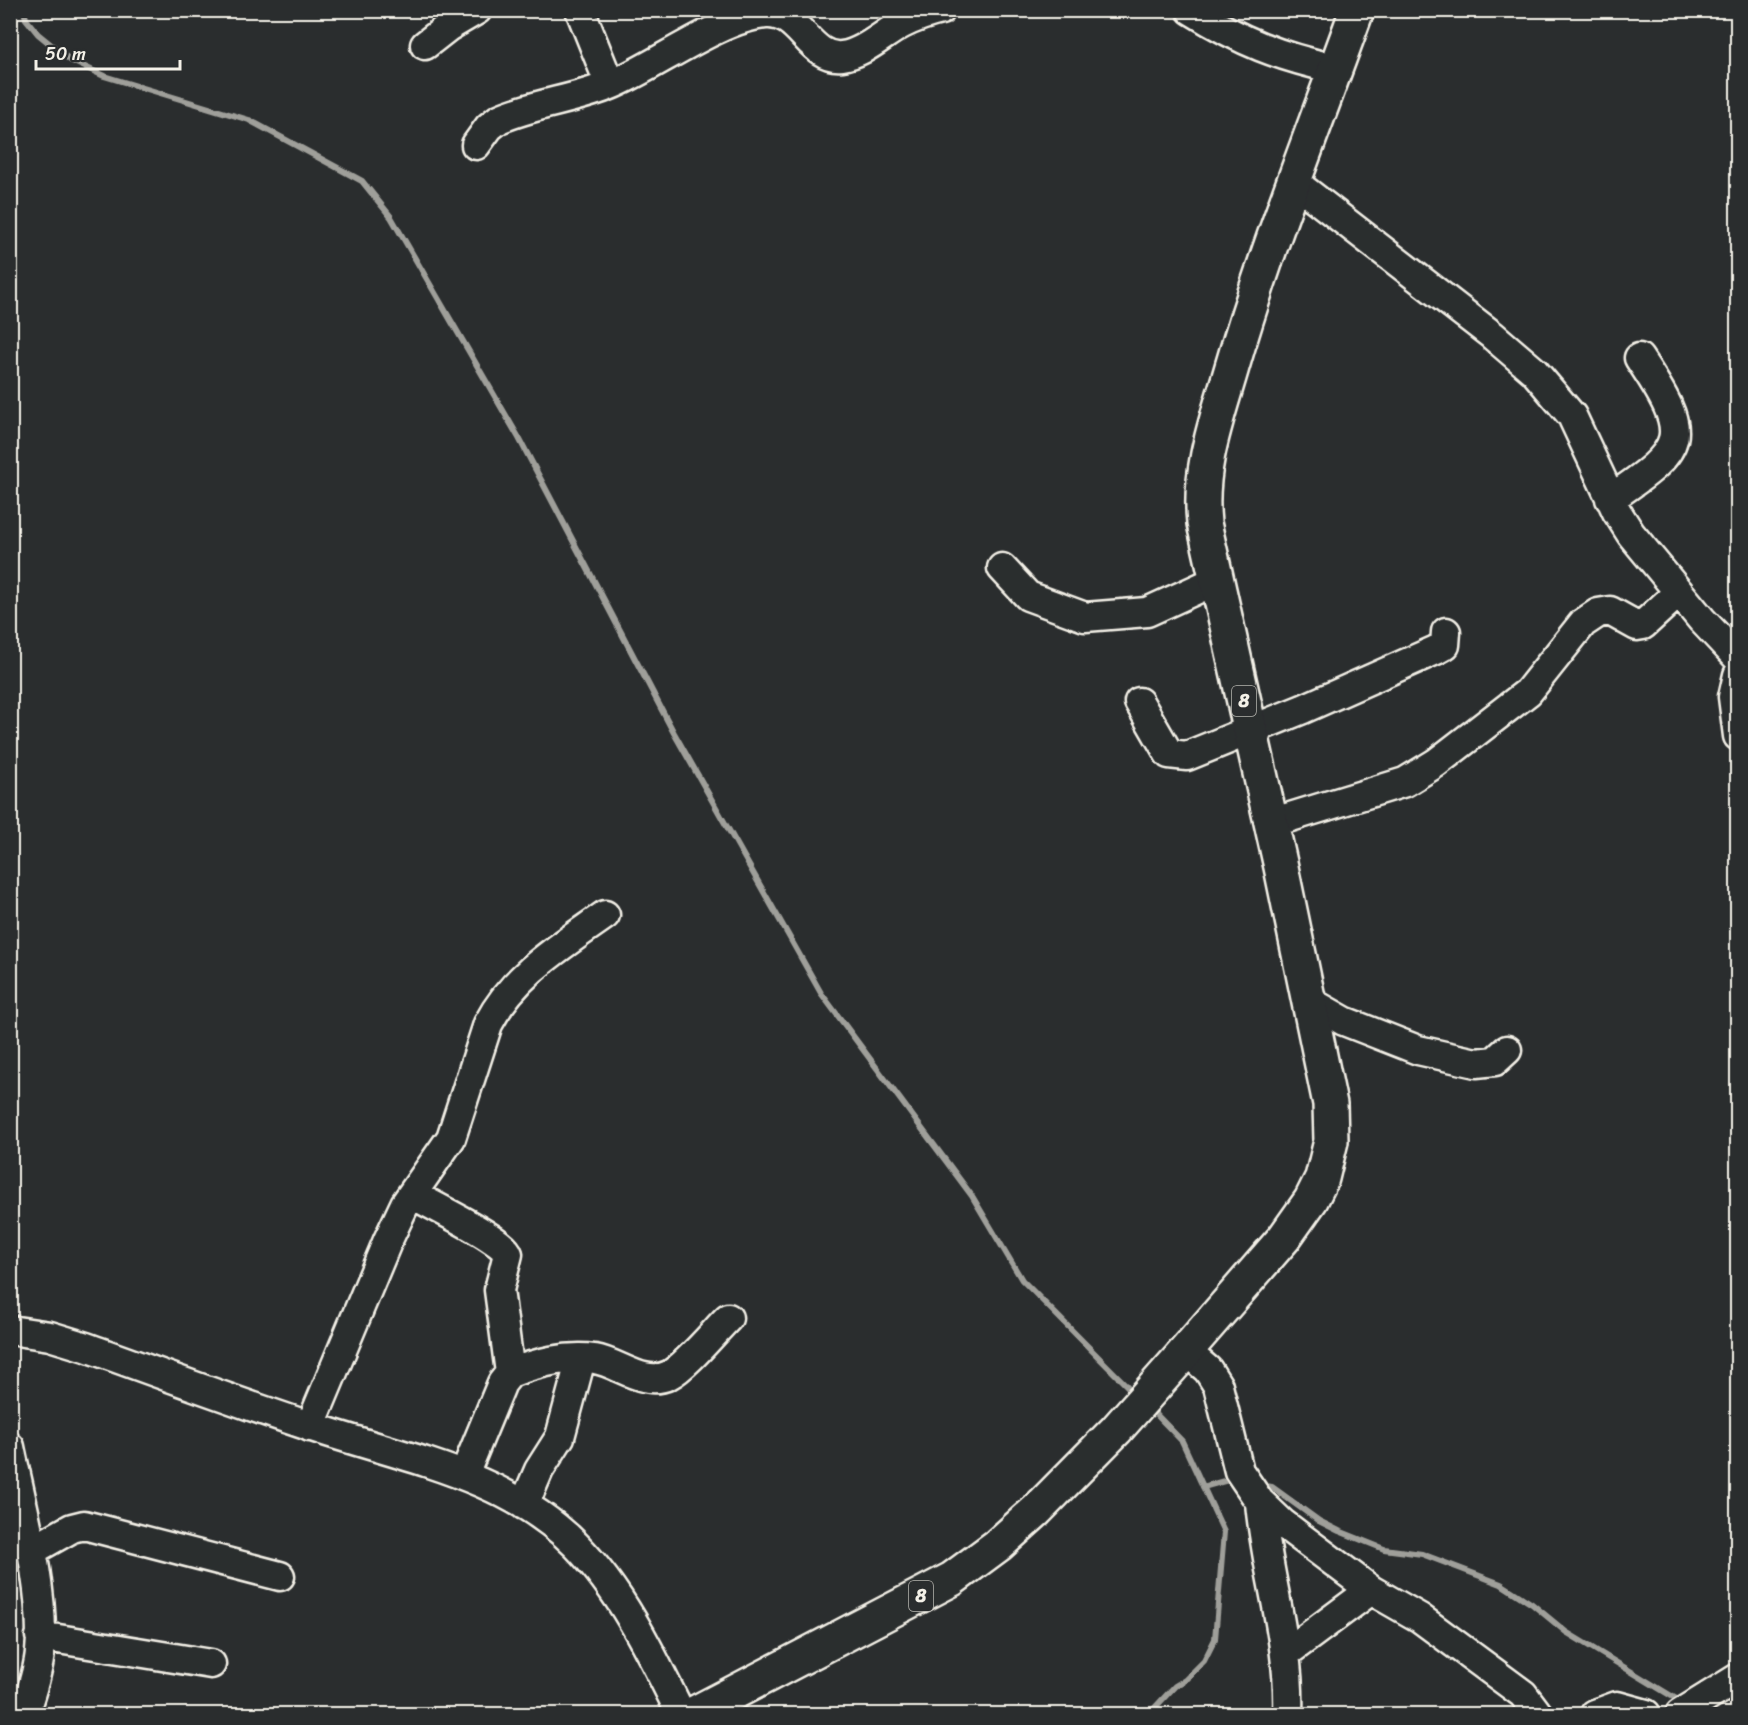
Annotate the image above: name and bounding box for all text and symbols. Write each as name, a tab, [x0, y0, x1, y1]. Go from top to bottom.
scale bar	[36, 33, 180, 71]
text: 50 m	[45, 38, 86, 70]
road number: 8	[1232, 686, 1256, 716]
road number: 8	[909, 1581, 933, 1611]

